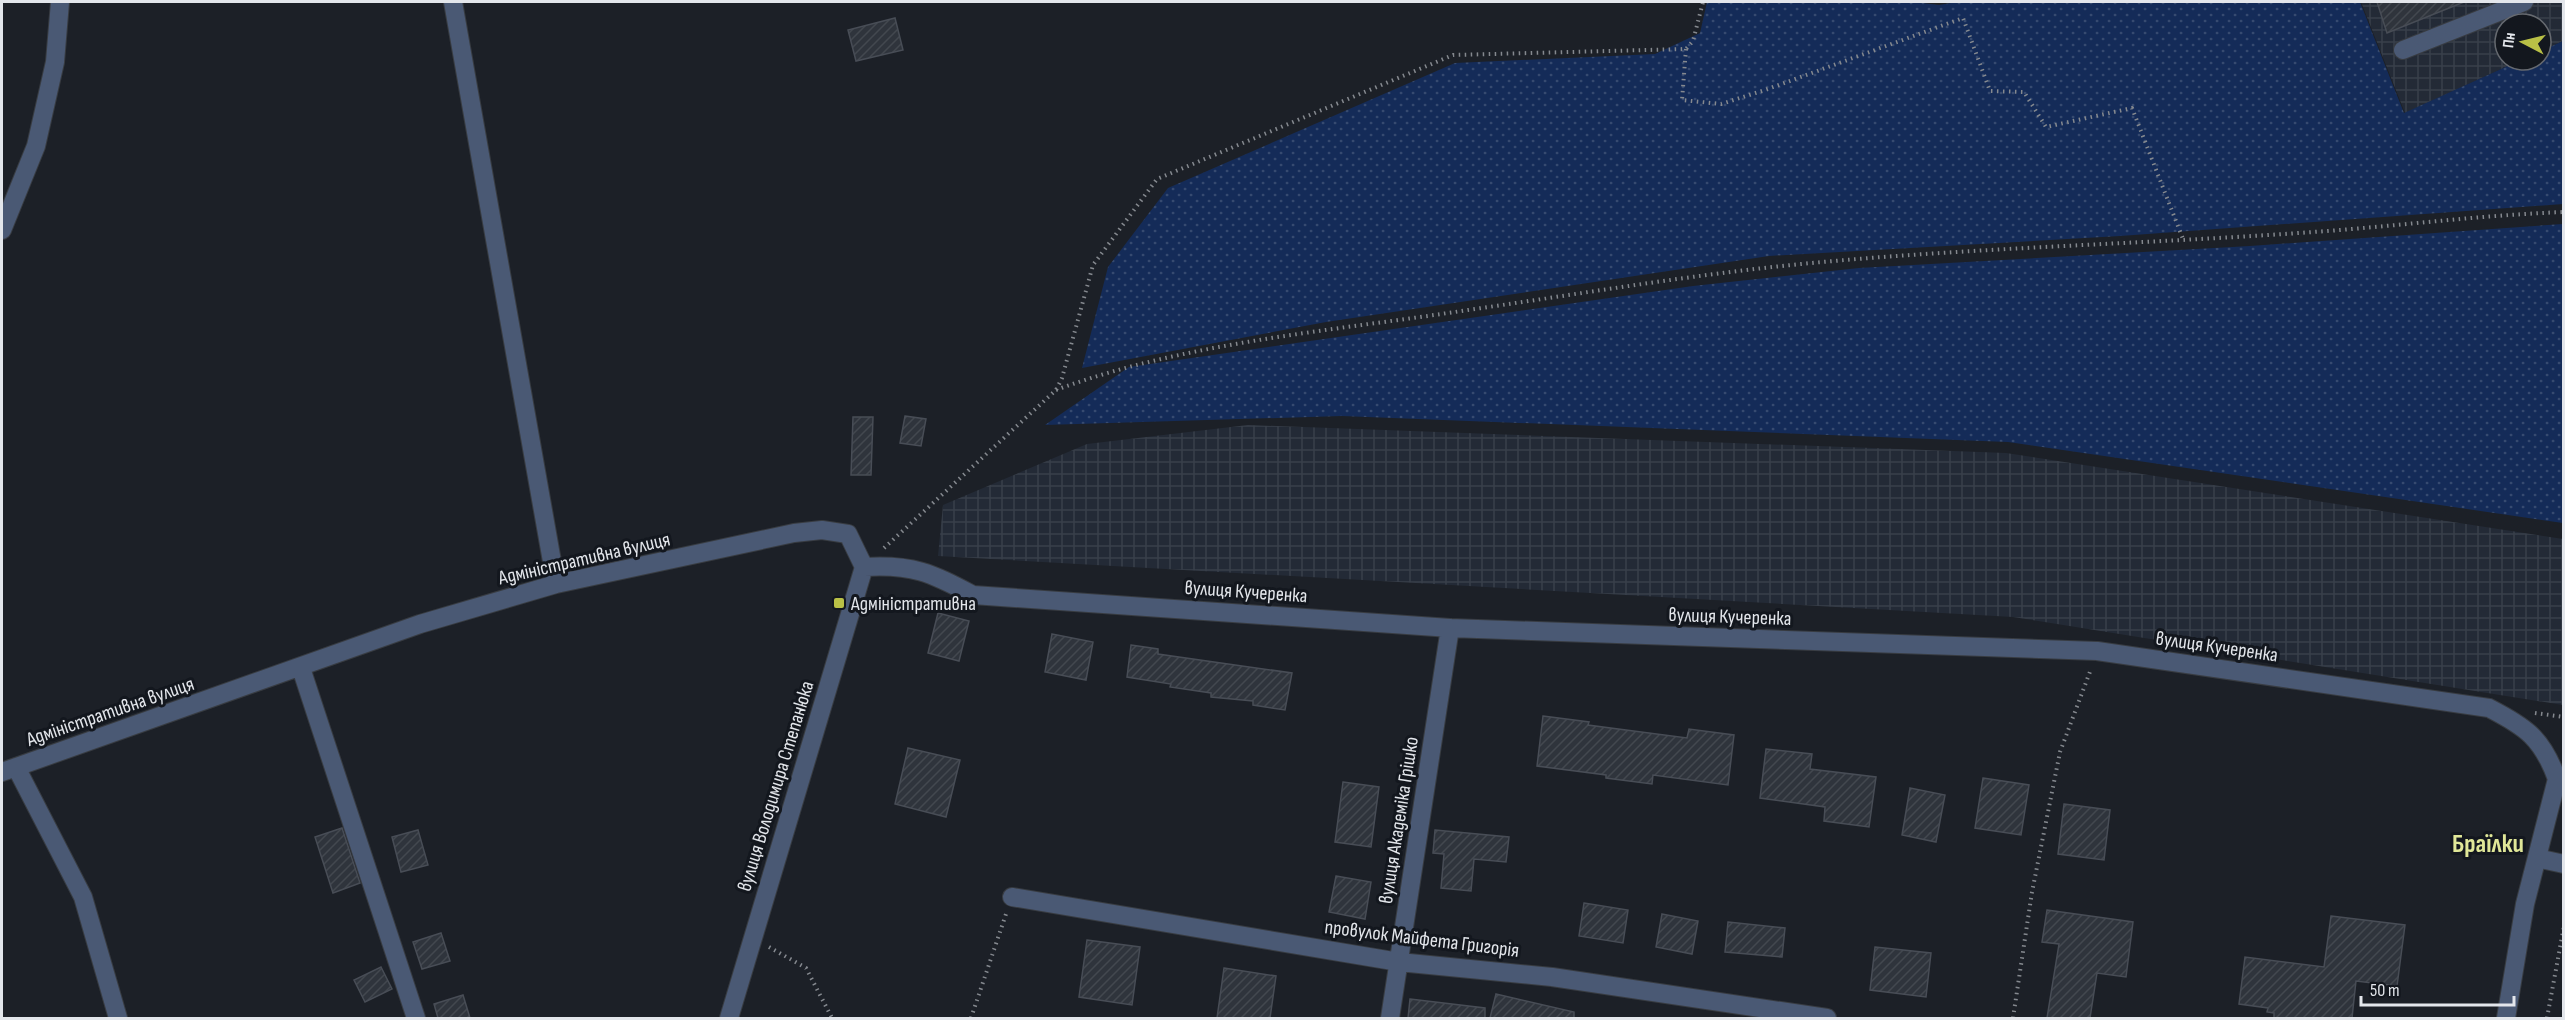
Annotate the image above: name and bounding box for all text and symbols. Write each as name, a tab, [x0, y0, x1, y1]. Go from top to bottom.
north arrow	[2493, 12, 2553, 72]
text: Пн	[2499, 32, 2520, 49]
street label: Адміністративна вулиця	[495, 528, 672, 591]
street label: вулиця Кучеренка	[1184, 576, 1308, 608]
place label: Адміністративна	[850, 592, 976, 616]
marker: Адміністративна	[832, 596, 846, 610]
street label: вулиця Кучеренка	[1668, 603, 1792, 631]
street label: вулиця Кучеренка	[2154, 627, 2279, 667]
street label: Адміністративна вулиця	[22, 672, 197, 752]
street label: вулиця Володимира Степанюка	[733, 678, 819, 894]
street label: вулиця Академіка Грішко	[1374, 735, 1424, 905]
district label: Браїлки	[2452, 829, 2524, 860]
street label: провулок Майфета Григорія	[1323, 915, 1520, 963]
scale bar	[2361, 969, 2514, 1007]
text: 50 m	[2370, 980, 2400, 1001]

